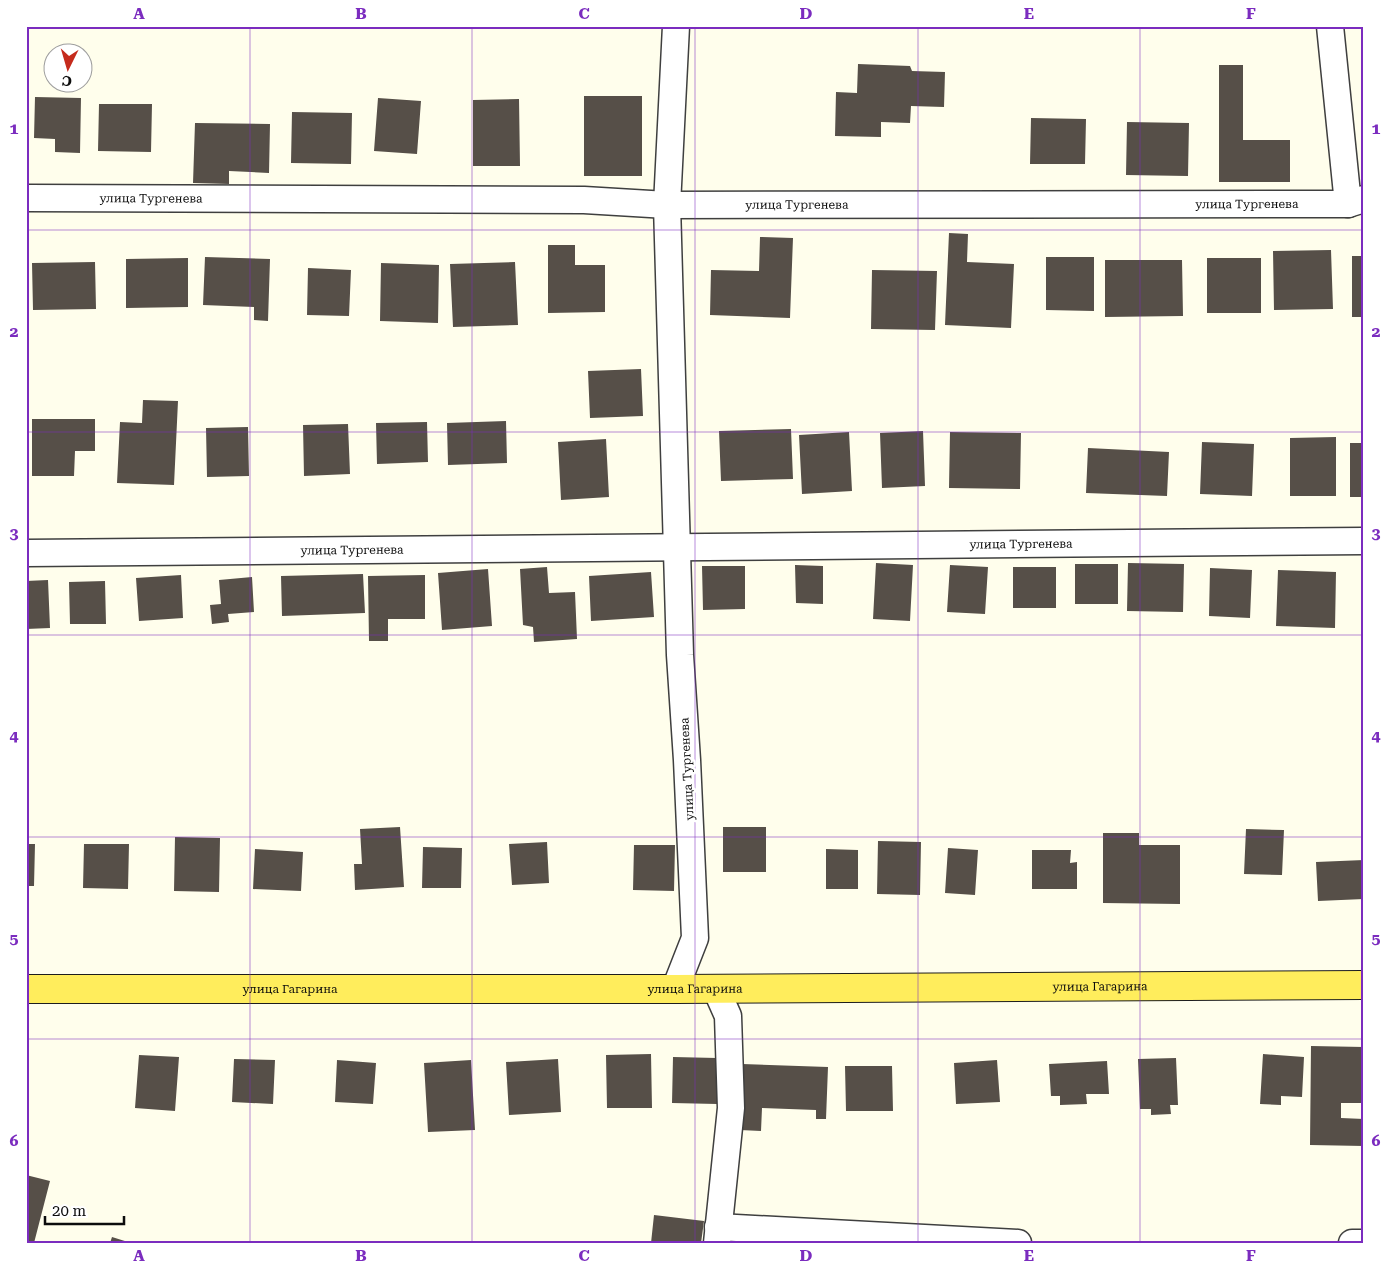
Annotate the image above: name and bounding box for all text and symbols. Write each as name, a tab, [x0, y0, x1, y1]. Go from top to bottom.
text: A	[133, 4, 145, 23]
text: B	[355, 4, 367, 23]
text: C	[578, 4, 590, 23]
text: D	[800, 4, 813, 23]
text: E	[1024, 4, 1034, 23]
text: F	[1246, 4, 1256, 23]
north arrow	[42, 42, 92, 92]
text: С	[61, 73, 72, 89]
text: 1	[10, 119, 19, 138]
text: 1	[1372, 119, 1381, 138]
street label: улица Тургенева	[99, 191, 203, 206]
street label: улица Тургенева	[1195, 197, 1299, 211]
street label: улица Тургенева	[745, 198, 849, 212]
text: 2	[10, 322, 19, 341]
text: 2	[1372, 322, 1381, 341]
text: 3	[10, 524, 19, 543]
text: 3	[1372, 524, 1381, 543]
street label: улица Тургенева	[969, 537, 1073, 552]
street label: улица Тургенева	[300, 543, 404, 558]
street label: улица Тургенева	[677, 717, 697, 821]
text: 4	[10, 726, 19, 745]
text: 4	[1372, 726, 1381, 745]
text: 5	[10, 929, 19, 948]
text: 5	[1372, 929, 1381, 948]
street label: улица Гагарина	[1052, 979, 1148, 994]
street label: улица Гагарина	[242, 982, 338, 996]
street label: улица Гагарина	[647, 982, 743, 996]
text: 6	[10, 1131, 19, 1150]
text: 6	[1372, 1131, 1381, 1150]
scale bar	[45, 1194, 124, 1226]
text: 20 m	[52, 1202, 87, 1220]
text: A	[133, 1246, 145, 1265]
text: B	[355, 1246, 367, 1265]
text: C	[578, 1246, 590, 1265]
text: D	[800, 1246, 813, 1265]
text: E	[1024, 1246, 1034, 1265]
text: F	[1246, 1246, 1256, 1265]

